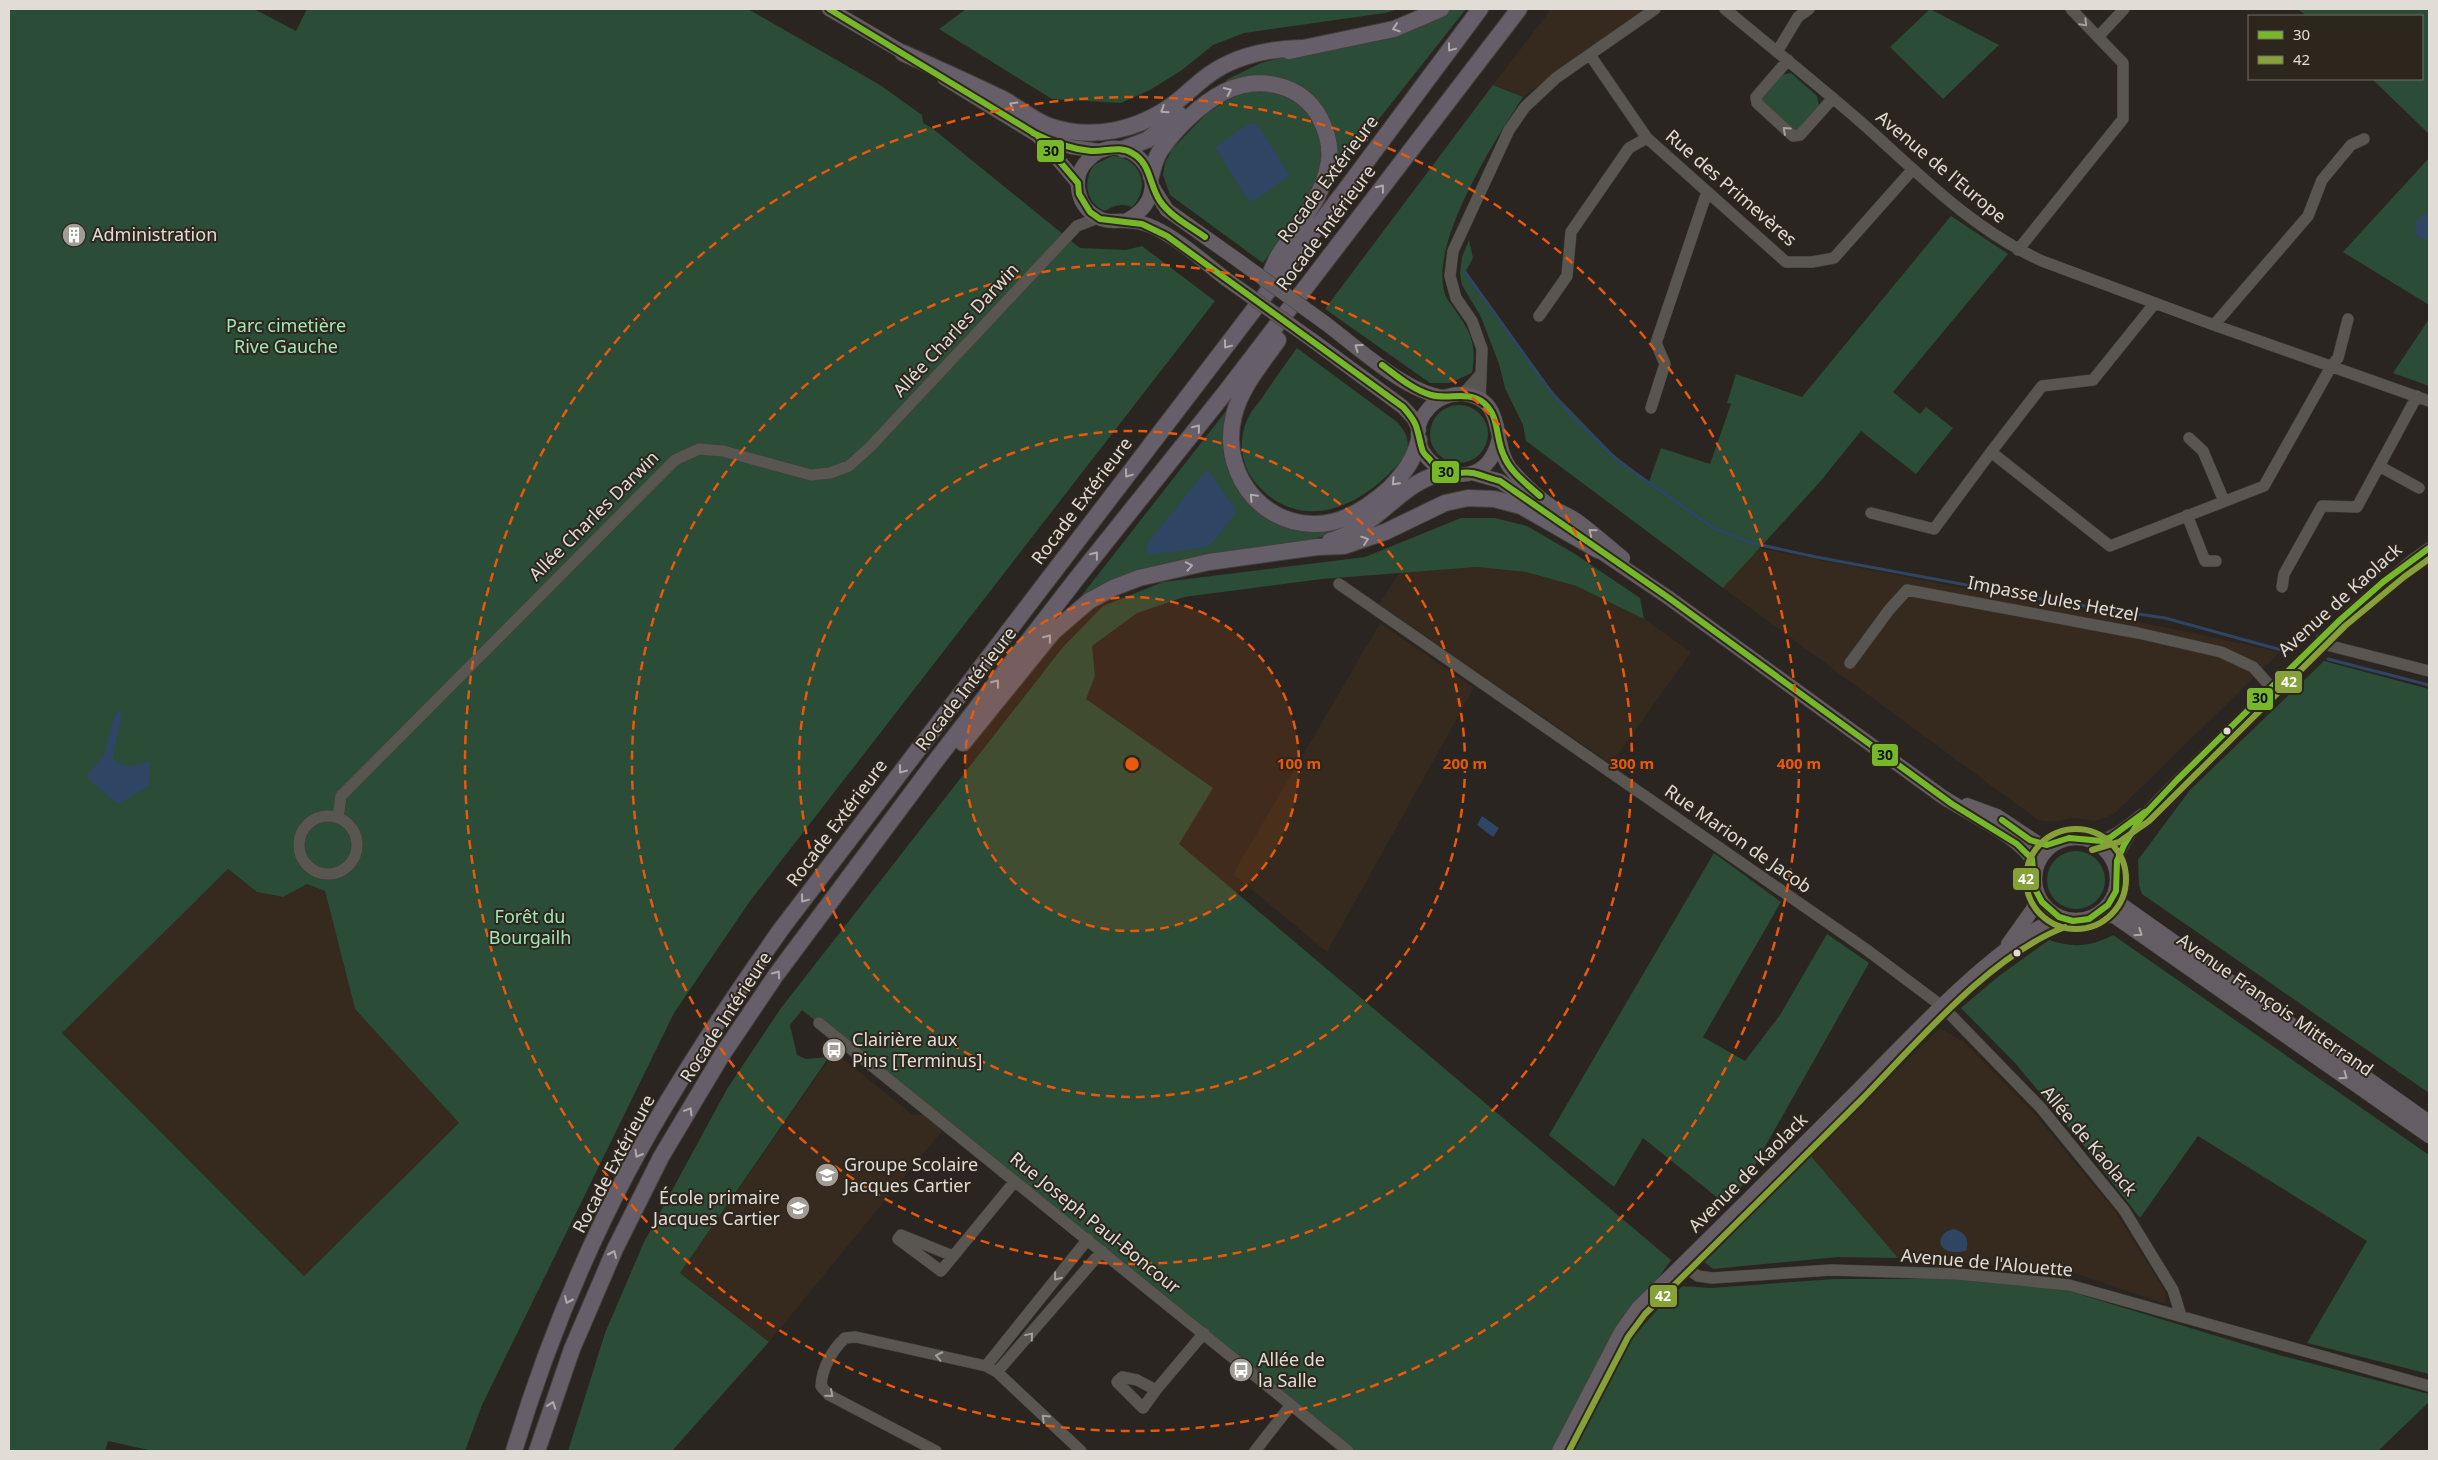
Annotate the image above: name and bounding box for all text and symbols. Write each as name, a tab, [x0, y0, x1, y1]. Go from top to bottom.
legend	[2248, 15, 2423, 80]
one-way arrow	[2078, 17, 2087, 26]
one-way arrow	[1392, 22, 1401, 32]
text: 30	[2293, 24, 2310, 44]
one-way arrow	[1448, 42, 1457, 52]
text: 42	[2293, 49, 2310, 69]
one-way arrow	[1223, 86, 1232, 97]
one-way arrow	[1009, 102, 1018, 112]
one-way arrow	[1161, 104, 1170, 113]
street label: Avenue de l'Europe	[1872, 105, 2012, 228]
street label: Rocade Extérieure	[1271, 110, 1383, 247]
street label: Rue des Primevères	[1661, 124, 1802, 251]
one-way arrow	[1782, 127, 1791, 136]
line badge: 30	[1036, 139, 1065, 163]
text: 30	[1043, 141, 1059, 160]
street label: Rocade Intérieure	[1270, 160, 1380, 295]
one-way arrow	[1376, 185, 1384, 194]
building icon: Administration	[61, 222, 87, 248]
place label: Administration	[92, 222, 217, 246]
street label: Allée Charles Darwin	[887, 257, 1024, 401]
park label: Parc cimetière Rive Gauche	[226, 313, 346, 358]
one-way arrow	[1224, 339, 1232, 348]
one-way arrow	[1354, 344, 1364, 353]
one-way arrow	[1191, 425, 1199, 434]
street label: Rocade Extérieure	[1025, 432, 1137, 569]
street label: Allée Charles Darwin	[523, 445, 663, 585]
line badge: 30	[1431, 460, 1460, 484]
text: 30	[1438, 462, 1454, 481]
one-way arrow	[1125, 468, 1134, 478]
one-way arrow	[1392, 476, 1401, 485]
one-way arrow	[1250, 494, 1259, 503]
one-way arrow	[1589, 530, 1598, 538]
one-way arrow	[1360, 536, 1368, 546]
street label: Avenue de Kaolack	[2272, 537, 2407, 661]
one-way arrow	[1090, 552, 1098, 561]
one-way arrow	[1185, 561, 1194, 572]
street label: Impasse Jules Hetzel	[1966, 570, 2141, 626]
street label: Rocade Intérieure	[909, 621, 1021, 755]
one-way arrow	[1042, 635, 1051, 644]
line badge: 42	[2274, 670, 2303, 694]
text: 42	[2281, 672, 2297, 691]
one-way arrow	[990, 680, 998, 689]
line badge: 30	[2246, 687, 2274, 711]
text: 30	[2252, 688, 2268, 707]
unlabelled marker	[2222, 726, 2232, 736]
line badge: 30	[1871, 743, 1899, 767]
text: 30	[1877, 745, 1893, 764]
text: 100 m	[1277, 753, 1321, 773]
text: 200 m	[1443, 753, 1487, 773]
text: 300 m	[1610, 753, 1654, 773]
text: 400 m	[1777, 753, 1821, 773]
street label: Rocade Extérieure	[780, 754, 892, 891]
centre of rings	[1123, 755, 1141, 773]
one-way arrow	[899, 764, 908, 774]
street label: Rue Marion de Jacob	[1660, 778, 1817, 898]
line badge: 42	[2012, 867, 2040, 891]
text: 42	[2018, 869, 2034, 888]
one-way arrow	[801, 893, 809, 902]
park label: Forêt du Bourgailh	[489, 904, 571, 949]
one-way arrow	[2134, 927, 2143, 936]
street label: Avenue François Mitterrand	[2173, 927, 2378, 1081]
street label: Rocade Intérieure	[674, 947, 776, 1086]
unlabelled marker	[2012, 948, 2022, 958]
one-way arrow	[771, 970, 780, 980]
place label: Clairière aux Pins [Terminus]	[852, 1027, 982, 1072]
bus stop icon: Clairière aux Pins [Terminus]	[821, 1037, 847, 1063]
one-way arrow	[2339, 1070, 2348, 1079]
street label: Allée de Kaolack	[2037, 1080, 2143, 1201]
street label: Rocade Extérieure	[566, 1090, 660, 1237]
one-way arrow	[682, 1107, 692, 1116]
street label: Avenue de Kaolack	[1683, 1107, 1812, 1237]
street label: Rue Joseph Paul-Boncour	[1005, 1146, 1186, 1299]
one-way arrow	[635, 1149, 645, 1158]
place label: Groupe Scolaire Jacques Cartier	[842, 1152, 978, 1197]
school or university icon: Groupe Scolaire Jacques Cartier	[814, 1162, 840, 1188]
place label: École primaire Jacques Cartier	[651, 1185, 781, 1230]
school or university icon: École primaire Jacques Cartier	[785, 1195, 811, 1221]
street label: Avenue de l'Alouette	[1900, 1243, 2074, 1281]
one-way arrow	[606, 1250, 617, 1259]
one-way arrow	[1054, 1271, 1062, 1280]
line badge: 42	[1649, 1284, 1678, 1308]
text: 42	[1655, 1286, 1671, 1305]
one-way arrow	[563, 1295, 574, 1304]
one-way arrow	[1024, 1333, 1033, 1342]
place label: Allée de la Salle	[1258, 1347, 1325, 1392]
one-way arrow	[934, 1351, 943, 1361]
bus stop icon: Allée de la Salle	[1228, 1357, 1254, 1383]
one-way arrow	[824, 1388, 833, 1397]
one-way arrow	[546, 1401, 556, 1410]
one-way arrow	[1042, 1415, 1051, 1424]

